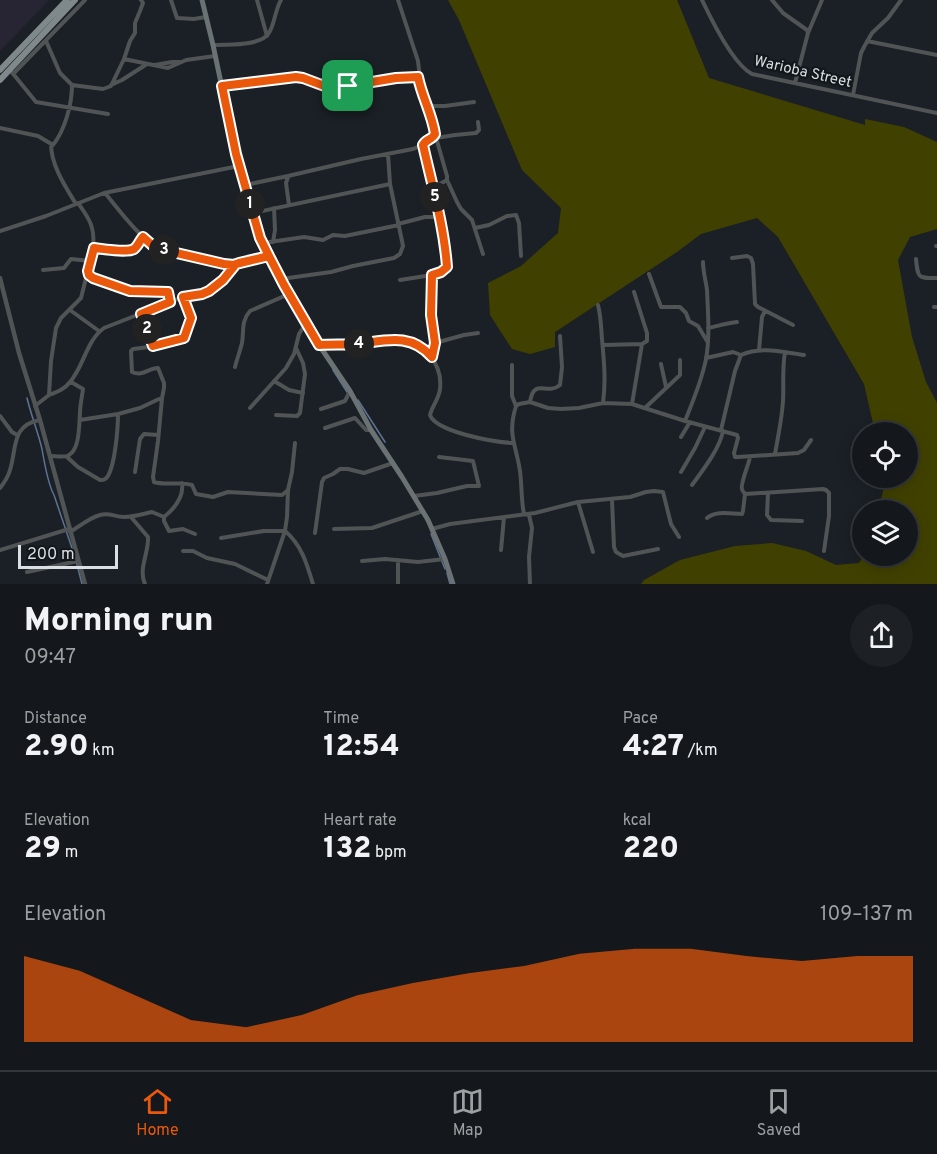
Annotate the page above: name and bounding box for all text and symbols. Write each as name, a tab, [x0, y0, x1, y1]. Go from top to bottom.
street label: Warioba Street	[752, 52, 853, 93]
pin	[322, 60, 373, 111]
icon: arrive	[331, 69, 364, 102]
pin: 5	[420, 182, 450, 212]
text: 5	[430, 187, 440, 207]
pin: 1	[235, 189, 265, 219]
text: 1	[247, 194, 253, 214]
pin: 3	[149, 235, 179, 265]
text: 3	[159, 240, 169, 260]
pin: 2	[132, 314, 162, 344]
text: 2	[142, 319, 152, 339]
pin: 4	[344, 329, 374, 359]
text: 4	[354, 334, 364, 354]
map controls	[852, 422, 918, 566]
button: locate	[852, 422, 918, 488]
button: layers	[852, 500, 918, 566]
scale bar	[18, 542, 118, 570]
text: 200 m	[27, 545, 75, 565]
text: Morning run	[24, 601, 214, 643]
button: share	[850, 604, 913, 667]
text: 09:47	[24, 645, 76, 671]
text: Distance	[24, 709, 87, 729]
text: Time	[323, 709, 359, 729]
text: Pace	[623, 709, 658, 729]
text: 2.90	[24, 729, 89, 766]
text: 12:54	[323, 729, 400, 766]
text: 4:27	[623, 729, 684, 766]
text: km	[89, 741, 114, 761]
text: /km	[684, 741, 718, 761]
text: Elevation	[24, 811, 90, 831]
text: Heart rate	[323, 811, 397, 831]
text: kcal	[623, 811, 651, 831]
text: 29	[24, 831, 61, 868]
text: 132	[323, 831, 371, 868]
text: 220	[623, 831, 679, 868]
text: m	[61, 843, 78, 863]
text: bpm	[371, 843, 407, 863]
text: Elevation	[24, 902, 106, 928]
text: 109–137 m	[820, 902, 913, 928]
tab: Home	[136, 1085, 179, 1141]
tab: Map	[451, 1085, 484, 1141]
tab: Saved	[757, 1085, 801, 1141]

